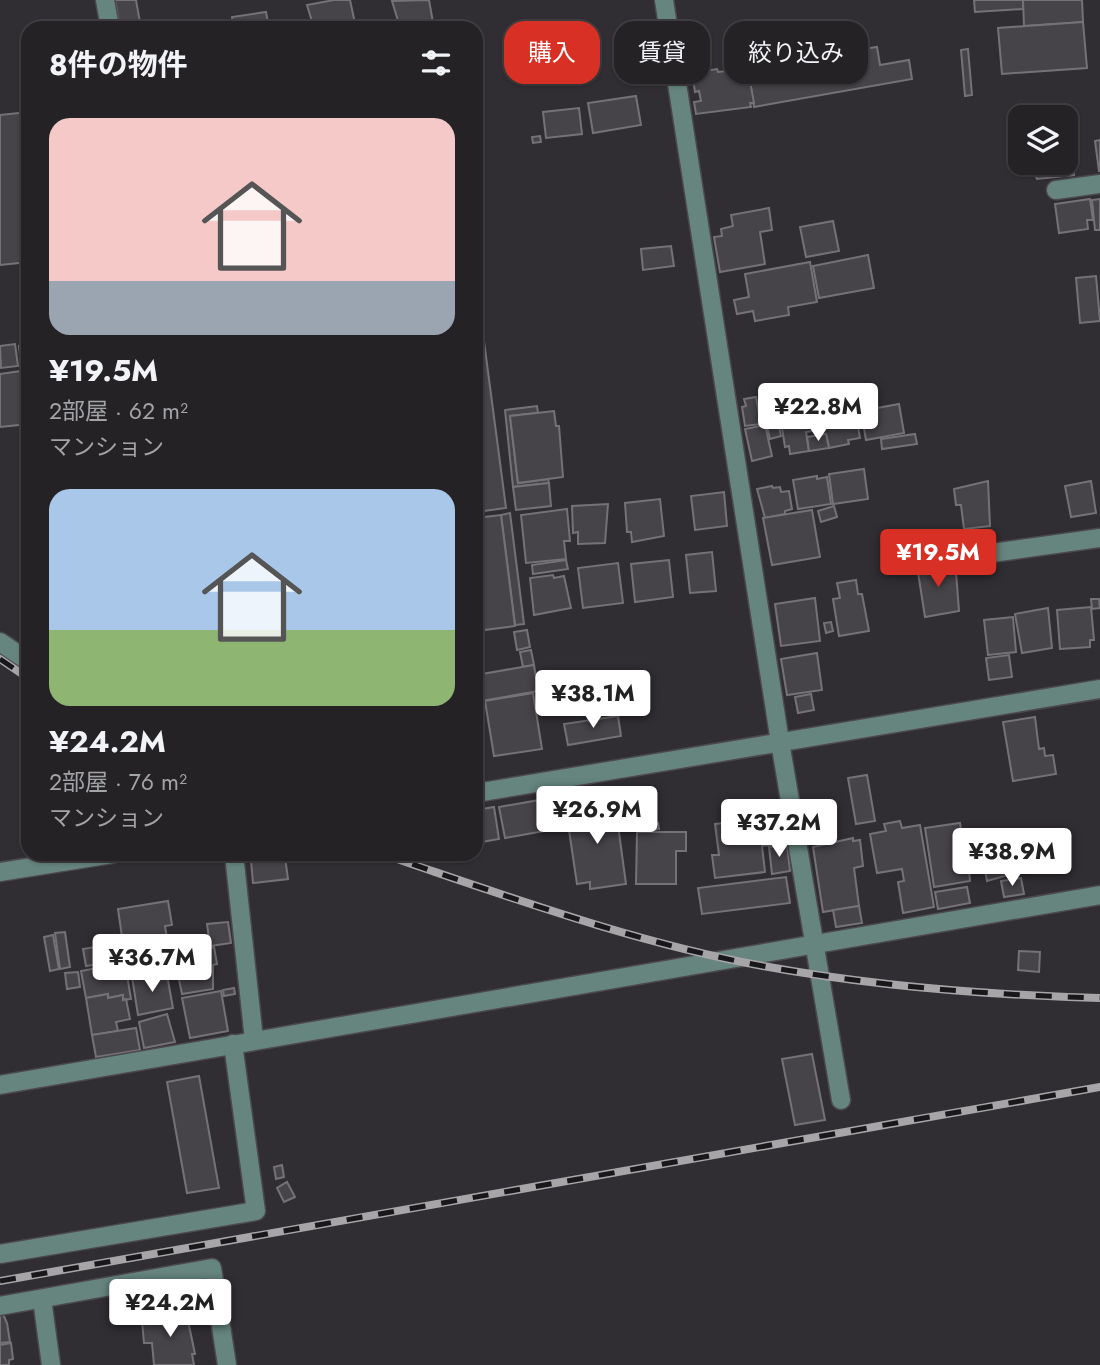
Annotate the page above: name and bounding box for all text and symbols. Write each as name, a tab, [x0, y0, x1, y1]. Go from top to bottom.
chip: 購入	[504, 21, 600, 84]
chip: 賃貸	[614, 21, 710, 84]
chip: 絞り込み	[724, 21, 868, 84]
text: 8件の物件	[49, 43, 188, 86]
icon: filters	[417, 44, 455, 82]
map controls	[1008, 105, 1078, 175]
button: layers	[1008, 105, 1078, 175]
icon: home	[189, 163, 315, 289]
text: ¥19.5M	[49, 349, 158, 392]
pin: ¥22.8M	[761, 384, 875, 443]
text: ¥22.8M	[774, 389, 862, 423]
text: 2部屋 · 62 m²	[49, 394, 188, 428]
text: マンション	[49, 430, 164, 464]
pin: ¥19.5M	[881, 530, 995, 589]
icon: home	[189, 534, 315, 660]
text: ¥19.5M	[896, 535, 980, 569]
pin: ¥38.1M	[536, 670, 650, 730]
text: ¥38.1M	[551, 676, 635, 710]
text: ¥24.2M	[49, 720, 166, 763]
text: 2部屋 · 76 m²	[49, 765, 187, 799]
pin: ¥26.9M	[540, 786, 654, 846]
text: ¥26.9M	[552, 792, 642, 826]
pin: ¥37.2M	[722, 800, 836, 859]
text: マンション	[49, 801, 164, 835]
text: ¥37.2M	[737, 805, 821, 839]
pin: ¥38.9M	[955, 828, 1069, 888]
text: ¥38.9M	[968, 834, 1056, 868]
pin: ¥36.7M	[95, 934, 209, 994]
text: ¥36.7M	[109, 940, 195, 974]
pin: ¥24.2M	[113, 1280, 227, 1339]
text: ¥24.2M	[125, 1285, 215, 1319]

